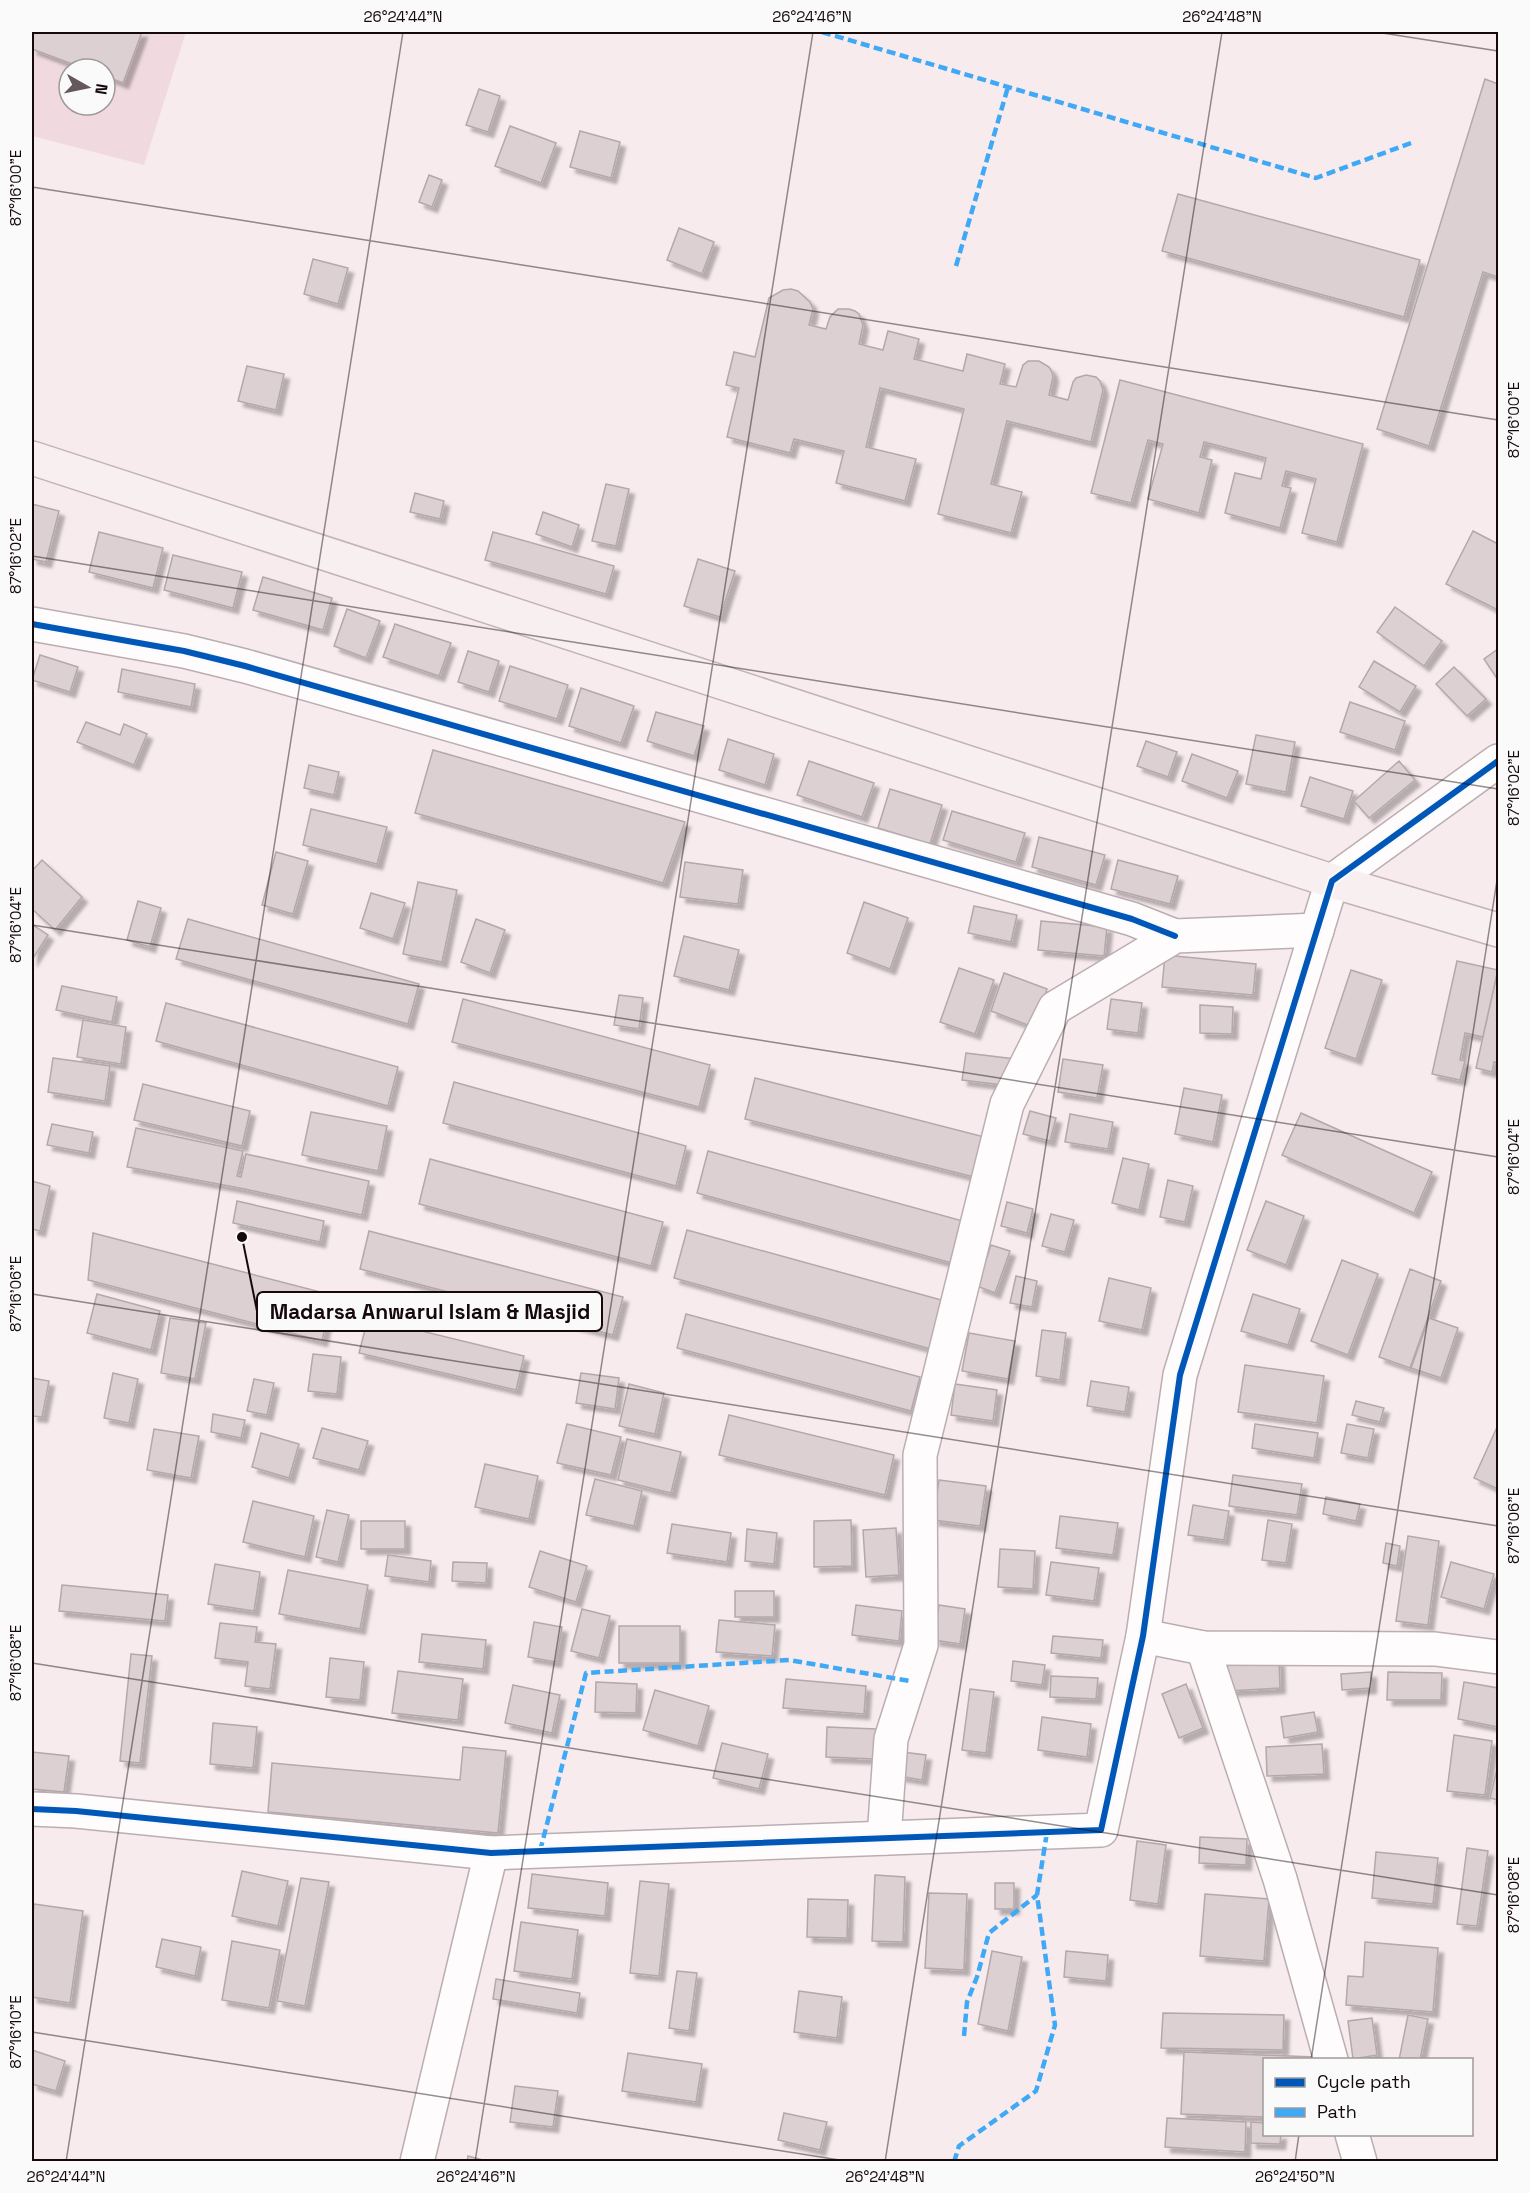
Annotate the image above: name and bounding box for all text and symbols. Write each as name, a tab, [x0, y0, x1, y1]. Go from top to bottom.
text: 26°24'44"N	[363, 7, 443, 26]
text: 26°24'46"N	[772, 7, 852, 26]
text: 26°24'48"N	[1182, 7, 1262, 26]
north arrow	[57, 57, 117, 117]
text: N	[90, 82, 113, 96]
text: 87°16'00"E	[6, 150, 25, 226]
text: 87°16'00"E	[1504, 382, 1523, 458]
text: 87°16'02"E	[6, 518, 25, 594]
text: 87°16'02"E	[1504, 750, 1523, 826]
text: 87°16'04"E	[6, 887, 25, 963]
text: 87°16'04"E	[1504, 1119, 1523, 1195]
text: 87°16'06"E	[6, 1256, 25, 1332]
callout: Madarsa Anwarul Islam & Masjid	[257, 1292, 602, 1331]
text: Madarsa Anwarul Islam & Masjid	[270, 1298, 590, 1325]
text: 87°16'06"E	[1504, 1488, 1523, 1564]
text: 87°16'08"E	[6, 1625, 25, 1701]
text: 87°16'08"E	[1504, 1857, 1523, 1933]
text: 87°16'10"E	[6, 1995, 25, 2069]
legend	[1263, 2058, 1473, 2136]
text: Cycle path	[1317, 2070, 1411, 2093]
text: Path	[1317, 2100, 1357, 2123]
text: 26°24'44"N	[26, 2167, 106, 2186]
text: 26°24'46"N	[436, 2167, 516, 2186]
text: 26°24'48"N	[845, 2167, 925, 2186]
text: 26°24'50"N	[1255, 2167, 1335, 2186]

